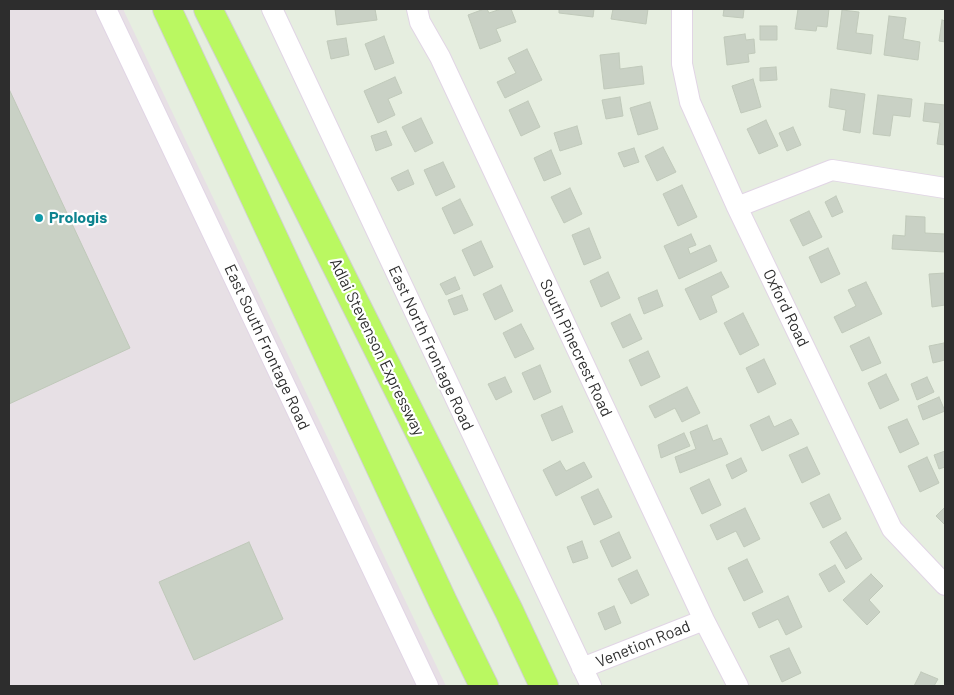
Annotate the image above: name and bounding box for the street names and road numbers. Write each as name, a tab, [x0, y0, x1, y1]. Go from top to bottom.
street label: Adlai Stevenson Expressway	[326, 255, 428, 439]
street label: East South Frontage Road	[220, 261, 314, 433]
street label: East North Frontage Road	[384, 263, 478, 433]
street label: Oxford Road	[759, 266, 813, 350]
street label: South Pinecrest Road	[536, 276, 616, 420]
street label: Venetion Road	[593, 616, 693, 672]

